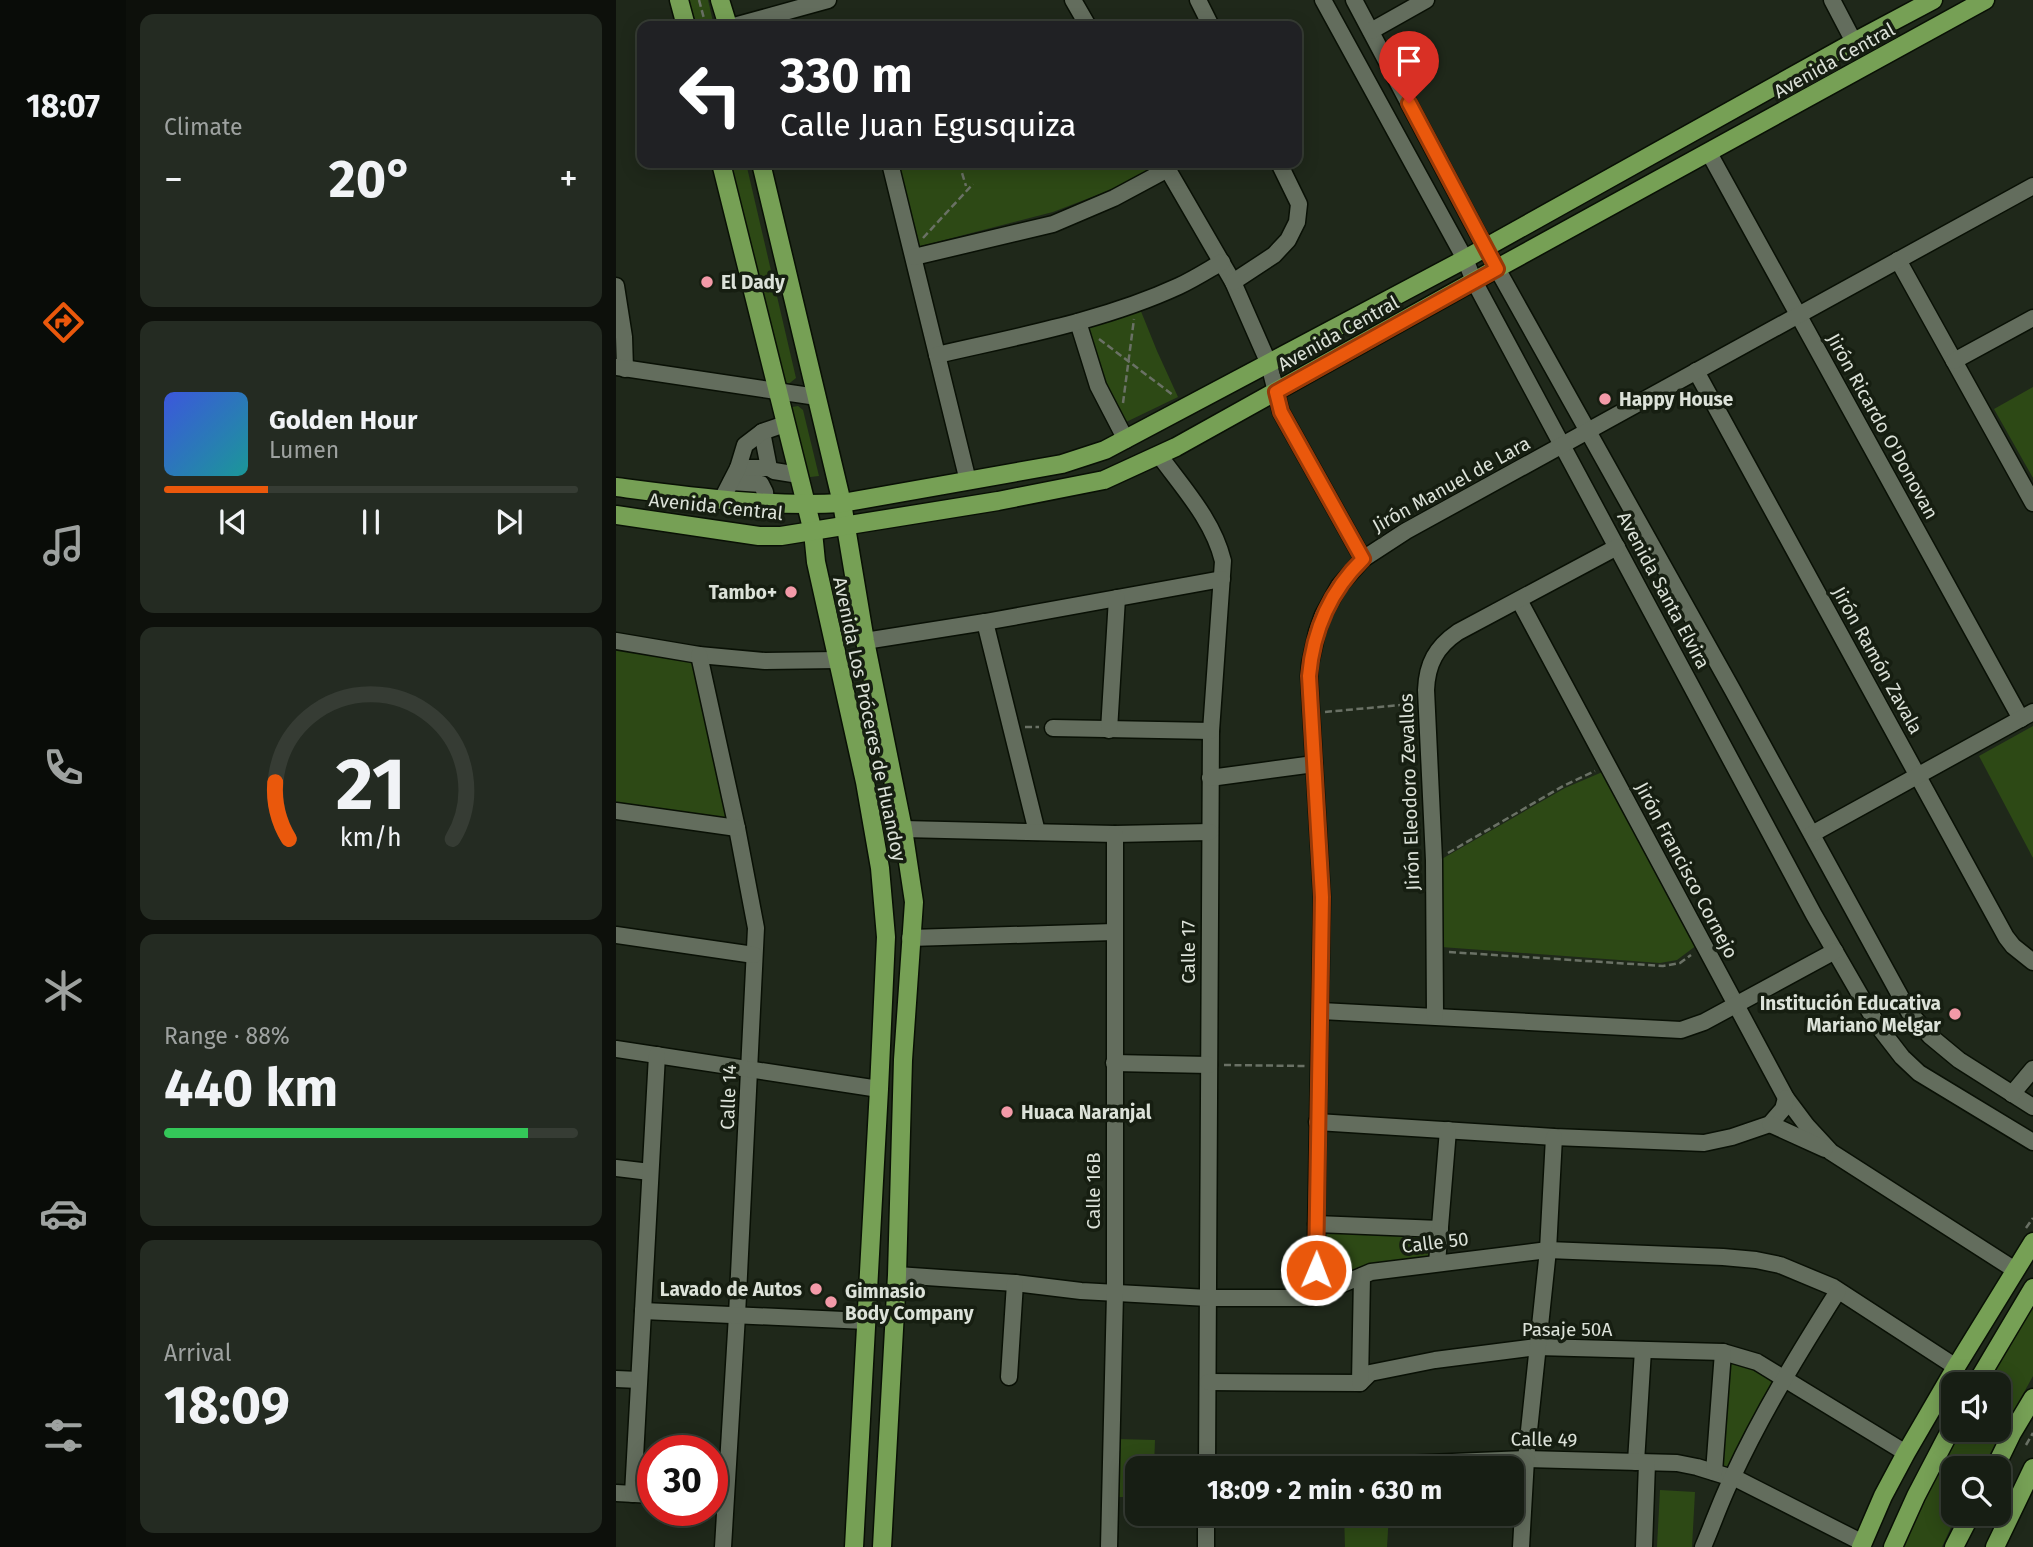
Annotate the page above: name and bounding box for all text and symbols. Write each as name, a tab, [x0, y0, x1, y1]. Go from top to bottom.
street label: Avenida Central	[1770, 18, 1899, 103]
pin	[1379, 31, 1439, 103]
icon: arrive	[1390, 42, 1428, 80]
text: 330 m	[780, 46, 913, 105]
icon: left	[665, 49, 756, 140]
text: 18:07	[26, 87, 100, 125]
text: Calle Juan Egusquiza	[780, 106, 1076, 144]
text: Climate	[164, 113, 243, 141]
text: 20°	[329, 148, 413, 211]
text: −	[164, 156, 183, 202]
text: +	[559, 156, 578, 202]
place label: El Dady	[721, 271, 785, 294]
marker: El Dady	[699, 274, 715, 290]
street label: Avenida Central	[1274, 291, 1403, 376]
icon: directions	[39, 298, 88, 347]
street label: Jirón Ricardo O'Donovan	[1822, 329, 1943, 523]
place label: Happy House	[1619, 388, 1733, 411]
marker: Happy House	[1597, 391, 1613, 407]
text: Golden Hour	[269, 405, 417, 436]
street label: Jirón Manuel de Lara	[1368, 432, 1534, 537]
text: Lumen	[269, 436, 339, 464]
street label: Avenida Central	[648, 488, 785, 525]
icon: previous	[214, 503, 252, 541]
icon: pause	[352, 503, 390, 541]
icon: next	[490, 503, 528, 541]
street label: Avenida Santa Elvira	[1612, 508, 1715, 673]
icon: music	[39, 521, 88, 570]
street label: Avenida Los Próceres de Huandoy	[828, 575, 911, 864]
place label: Tambo+	[709, 581, 777, 604]
street label: Jirón Ramón Zavala	[1827, 582, 1928, 738]
marker: Tambo+	[783, 584, 799, 600]
street label: Jirón Eleodoro Zevallos	[1395, 693, 1424, 891]
text: 21	[336, 742, 406, 829]
icon: phone	[39, 743, 88, 792]
street label: Jirón Francisco Cornejo	[1630, 778, 1743, 962]
text: km/h	[340, 823, 402, 853]
street label: Calle 17	[1177, 920, 1200, 984]
icon: climate	[39, 966, 88, 1015]
place label: Institución Educativa Mariano Melgar	[1760, 992, 1941, 1037]
marker: Institución Educativa Mariano Melgar	[1947, 1006, 1963, 1022]
text: Range · 88%	[164, 1022, 290, 1050]
text: 440 km	[164, 1057, 338, 1120]
street label: Calle 14	[716, 1064, 741, 1130]
place label: Huaca Naranjal	[1021, 1101, 1152, 1124]
marker: Huaca Naranjal	[999, 1104, 1015, 1120]
street label: Calle 16B	[1082, 1153, 1105, 1229]
icon: car	[39, 1189, 88, 1238]
street label: Calle 50	[1400, 1227, 1470, 1258]
position arrow	[1279, 1233, 1353, 1307]
place label: Lavado de Autos	[660, 1278, 802, 1301]
place label: Gimnasio Body Company	[845, 1280, 974, 1325]
marker: Lavado de Autos	[808, 1281, 824, 1297]
marker: Gimnasio Body Company	[823, 1294, 839, 1310]
street label: Pasaje 50A	[1522, 1318, 1612, 1341]
text: Arrival	[164, 1339, 231, 1367]
map controls	[1941, 1372, 2011, 1526]
button: sound	[1941, 1372, 2011, 1442]
text: 18:09	[164, 1374, 290, 1437]
icon: filters	[39, 1411, 88, 1460]
street label: Calle 49	[1510, 1427, 1578, 1452]
speed limit sign: 30	[637, 1435, 728, 1526]
button: search	[1941, 1456, 2011, 1526]
text: 18:09 · 2 min · 630 m	[1207, 1475, 1442, 1506]

